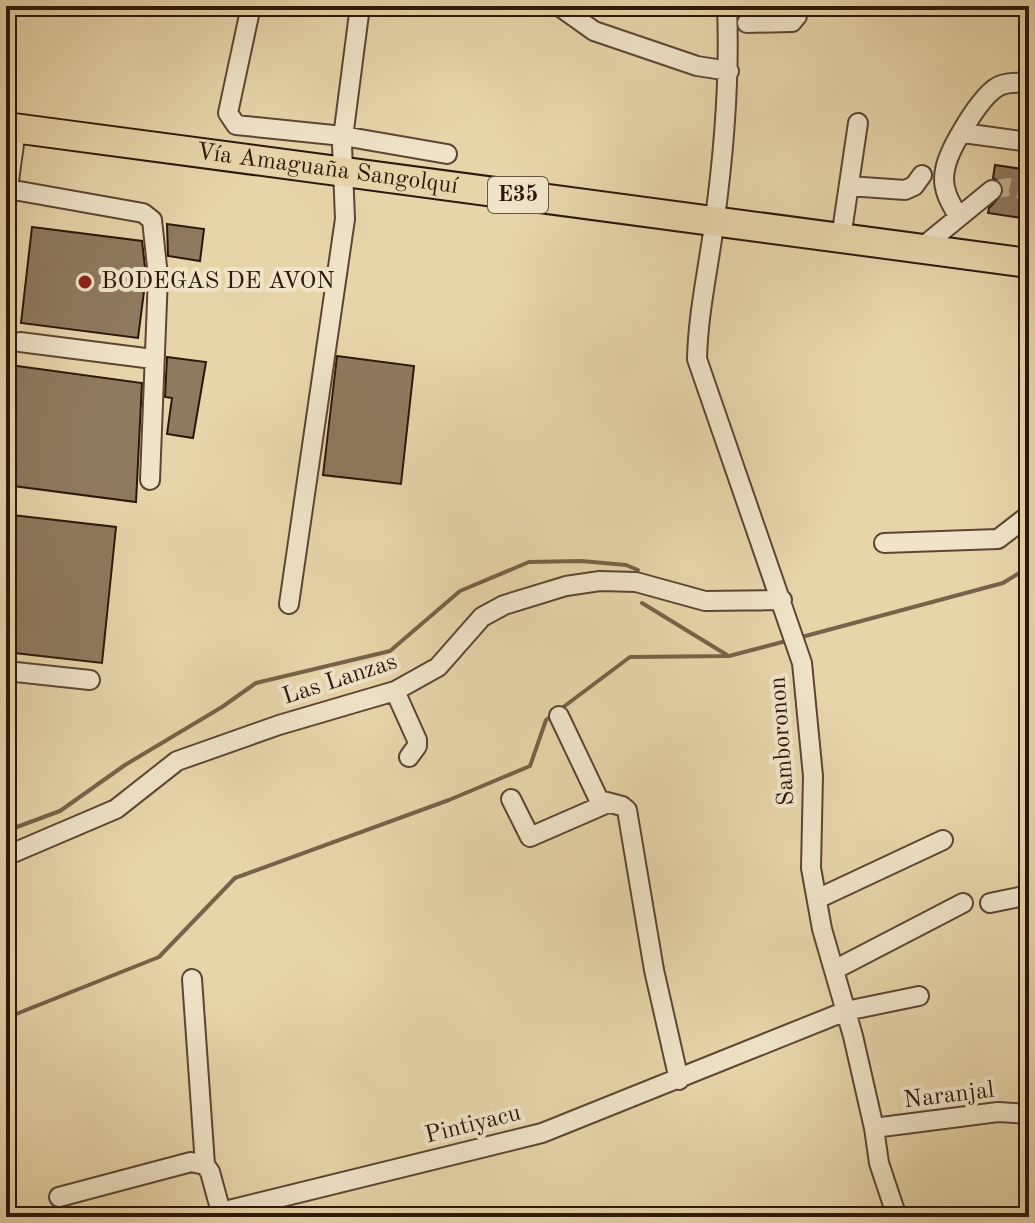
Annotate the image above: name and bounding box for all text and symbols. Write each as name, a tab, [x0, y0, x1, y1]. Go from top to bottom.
street label: Vía Amaguaña Sangolquí	[195, 140, 460, 199]
road number: E35	[488, 177, 548, 213]
place label: BODEGAS DE AVON	[101, 270, 335, 294]
marker: BODEGAS DE AVON	[76, 273, 94, 291]
street label: Las Lanzas	[280, 650, 400, 710]
street label: Samboronon	[767, 676, 799, 806]
street label: Naranjal	[902, 1079, 996, 1113]
street label: Pintiyacu	[423, 1101, 523, 1148]

